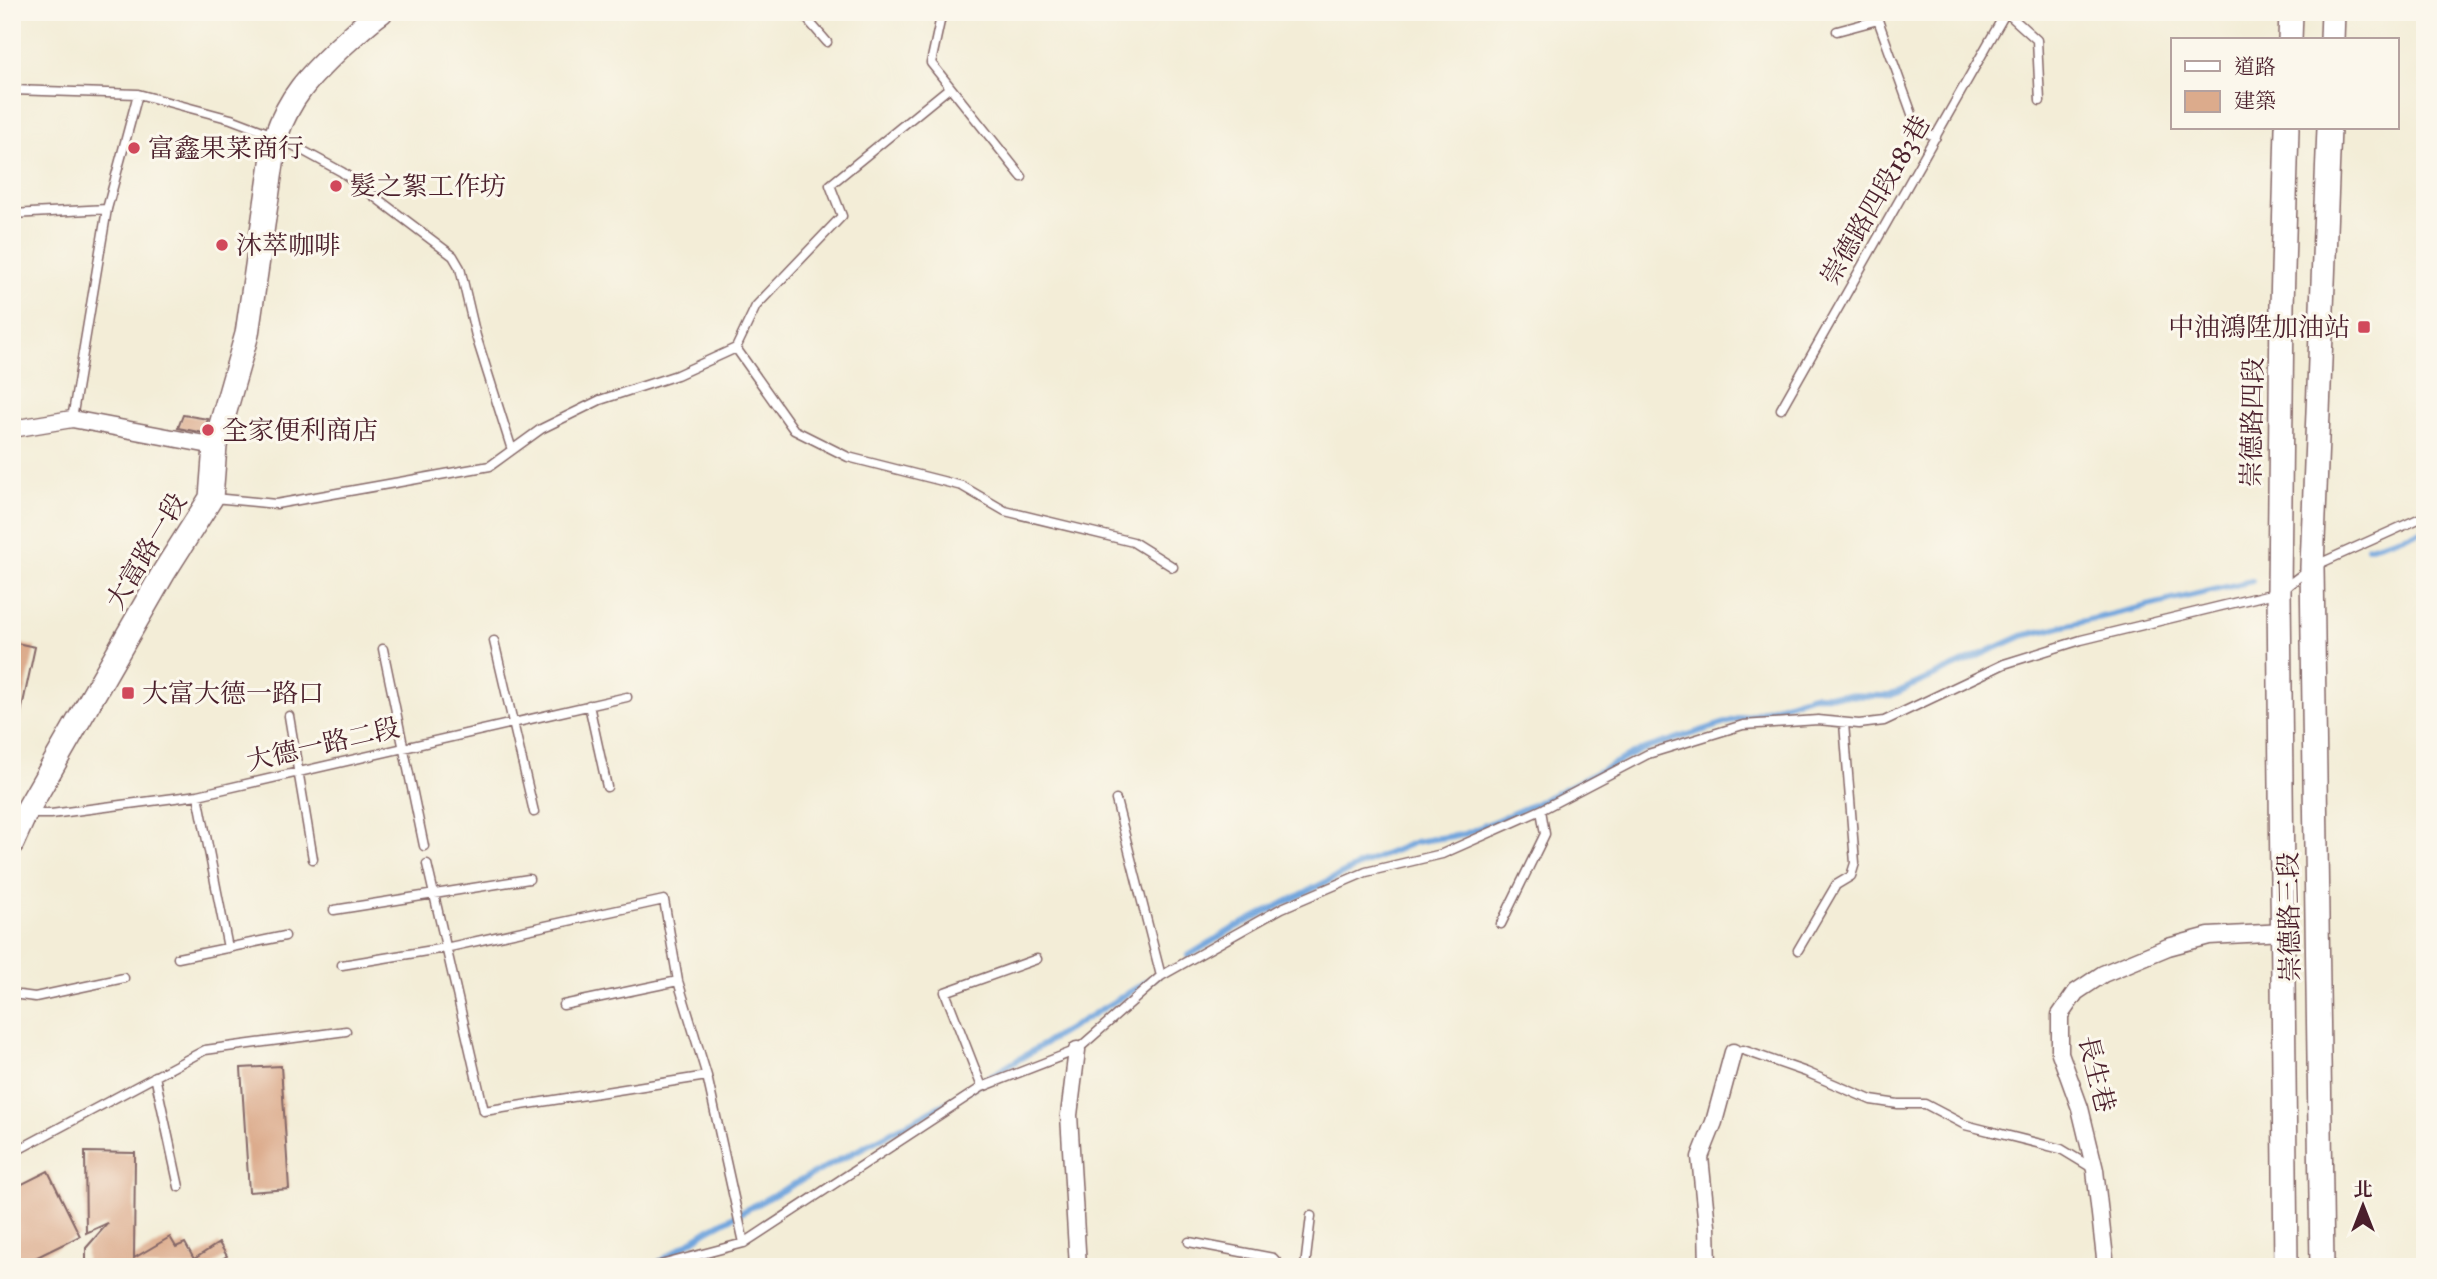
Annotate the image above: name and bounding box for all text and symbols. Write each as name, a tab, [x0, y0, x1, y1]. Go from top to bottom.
legend	[2171, 38, 2398, 130]
text: 道路	[2234, 54, 2276, 80]
text: 建築	[2234, 88, 2276, 114]
street label: 崇德路四段183巷	[1814, 110, 1936, 290]
place label: 富鑫果菜商行	[148, 132, 304, 164]
marker: 富鑫果菜商行	[126, 140, 142, 156]
place label: 髮之絮工作坊	[350, 170, 506, 202]
marker: 髮之絮工作坊	[328, 178, 344, 194]
place label: 沐萃咖啡	[236, 229, 340, 261]
marker: 沐萃咖啡	[214, 237, 230, 253]
place label: 中油鴻陞加油站	[2168, 311, 2350, 343]
marker: 中油鴻陞加油站	[2356, 319, 2372, 335]
street label: 崇德路四段	[2235, 357, 2269, 487]
place label: 全家便利商店	[222, 414, 378, 446]
marker: 全家便利商店	[200, 422, 216, 438]
street label: 大富路一段	[99, 487, 193, 615]
place label: 大富大德一路口	[142, 677, 324, 709]
marker: 大富大德一路口	[120, 685, 136, 701]
street label: 大德一路二段	[243, 711, 403, 777]
street label: 崇德路三段	[2272, 852, 2306, 982]
street label: 長生巷	[2072, 1032, 2122, 1116]
north arrow	[2328, 1170, 2398, 1240]
text: 北	[2353, 1178, 2373, 1201]

